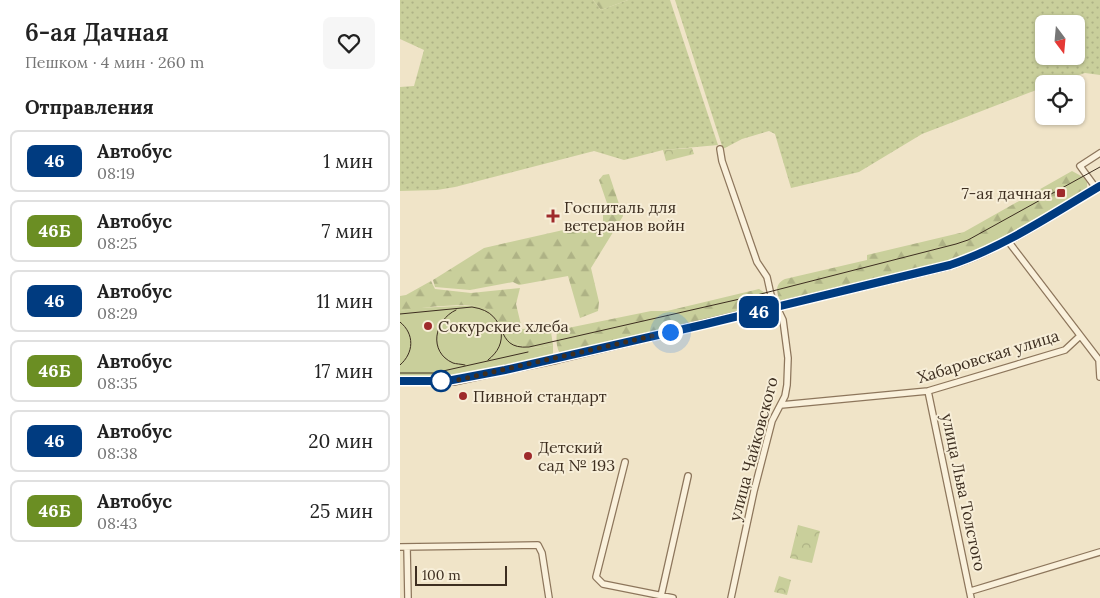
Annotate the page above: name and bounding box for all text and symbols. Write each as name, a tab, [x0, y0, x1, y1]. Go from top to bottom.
north arrow	[1035, 15, 1085, 65]
map controls	[1035, 15, 1085, 125]
text: 6-ая Дачная	[25, 17, 169, 48]
button: heart	[323, 17, 375, 69]
text: Пешком · 4 мин · 260 m	[25, 52, 204, 72]
button: locate	[1035, 75, 1085, 125]
text: Отправления	[25, 95, 154, 119]
text: Автобус	[97, 139, 172, 163]
text: 46	[44, 149, 65, 172]
text: 1 мин	[323, 149, 373, 173]
text: 08:19	[97, 163, 135, 183]
place label: 7-ая дачная	[961, 183, 1051, 203]
marker: 7-ая дачная	[1055, 187, 1067, 199]
place label: Госпиталь для ветеранов войн	[564, 197, 685, 235]
text: Автобус	[97, 209, 172, 233]
marker: Госпиталь для ветеранов войн	[546, 209, 560, 223]
text: 46Б	[38, 219, 71, 242]
text: 7 мин	[321, 219, 373, 243]
text: 08:25	[97, 233, 137, 253]
text: Автобус	[97, 279, 172, 303]
text: 46	[44, 289, 65, 312]
text: 11 мин	[316, 289, 373, 313]
line badge: 46	[736, 296, 782, 328]
text: 46	[749, 300, 769, 323]
text: 08:29	[97, 303, 138, 323]
place label: Сокурские хлеба	[438, 316, 569, 336]
marker: Сокурские хлеба	[422, 320, 434, 332]
your location	[658, 320, 683, 345]
street label: Хабаровская улица	[915, 325, 1061, 387]
text: Автобус	[97, 349, 172, 373]
text: 46Б	[38, 359, 71, 382]
text: 17 мин	[315, 359, 373, 383]
unlabelled marker	[430, 370, 452, 392]
text: 08:35	[97, 373, 138, 393]
street label: улица Чайковского	[724, 375, 782, 523]
place label: Пивной стандарт	[473, 386, 607, 406]
marker: Пивной стандарт	[457, 390, 469, 402]
street label: улица Льва Толстого	[938, 411, 990, 573]
text: Автобус	[97, 419, 172, 443]
text: 46	[44, 429, 65, 452]
text: 20 мин	[308, 429, 373, 453]
place label: Детский сад № 193	[538, 437, 615, 475]
text: 08:38	[97, 443, 138, 463]
marker: Детский сад № 193	[522, 450, 534, 462]
text: Автобус	[97, 489, 172, 513]
text: 46Б	[38, 499, 71, 522]
text: 25 мин	[310, 499, 373, 523]
text: 08:43	[97, 513, 138, 533]
scale bar	[415, 563, 508, 586]
text: 100 m	[422, 566, 461, 584]

